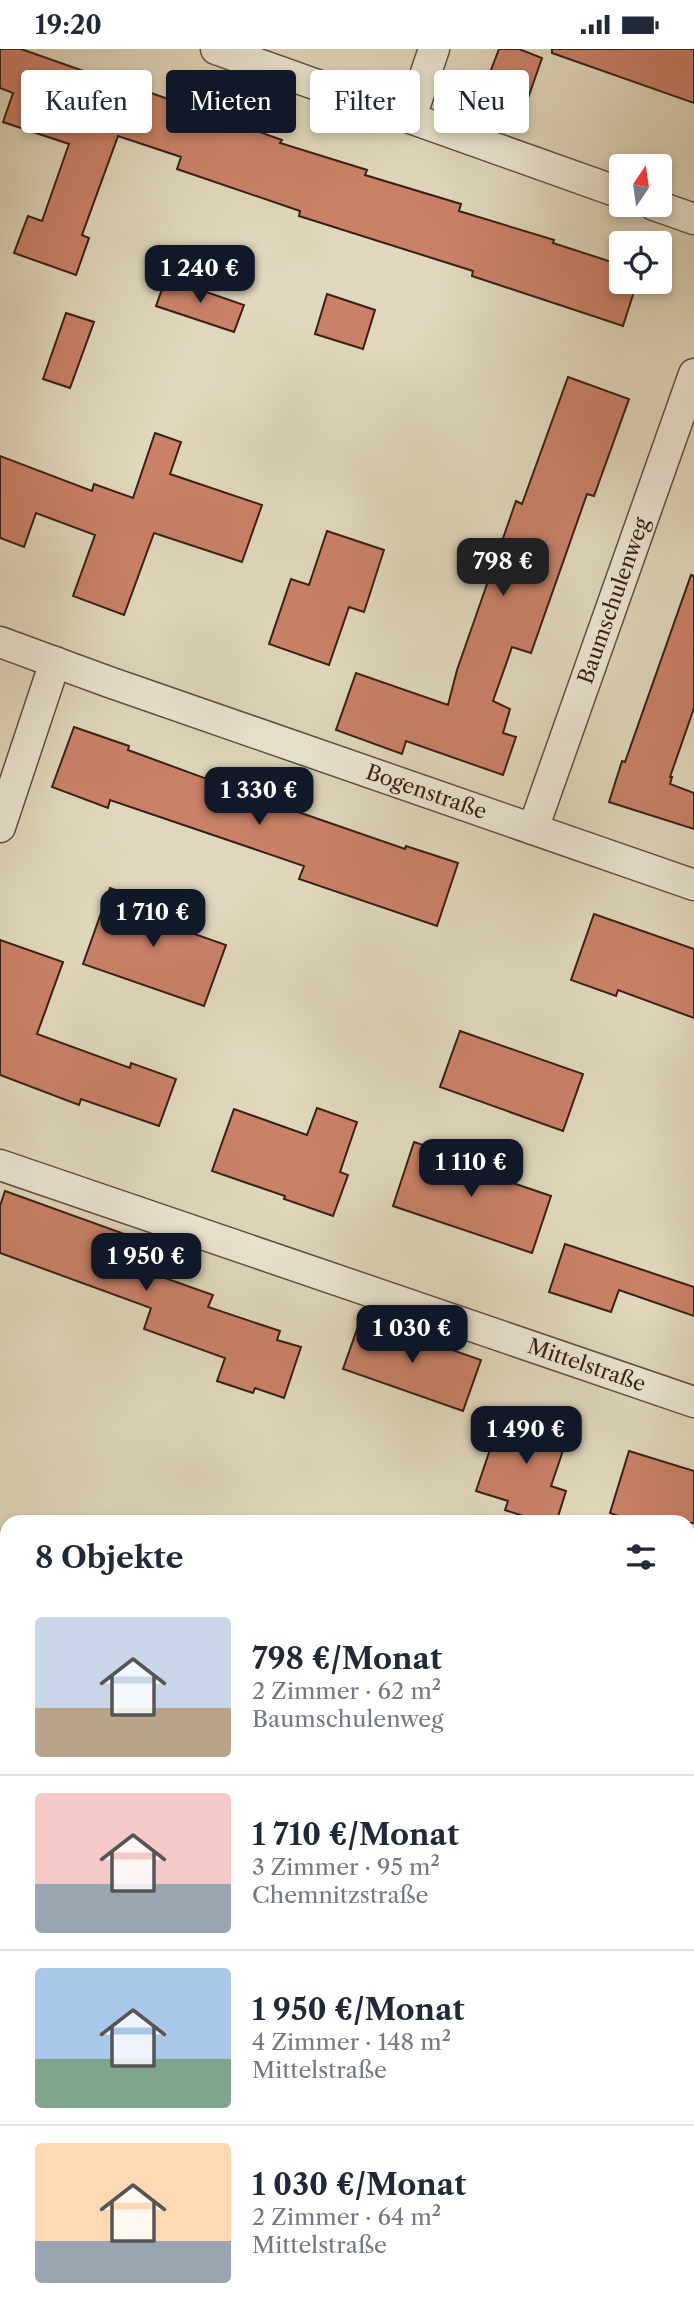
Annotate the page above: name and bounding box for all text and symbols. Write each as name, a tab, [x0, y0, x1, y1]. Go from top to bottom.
text: 19:20	[35, 9, 102, 41]
chip: Kaufen	[21, 70, 152, 133]
chip: Mieten	[166, 70, 296, 133]
chip: Filter	[310, 70, 420, 133]
chip: Neu	[434, 70, 529, 133]
north arrow	[609, 154, 672, 217]
map controls	[609, 154, 672, 294]
button: locate	[609, 231, 672, 294]
pin: 1 240 €	[135, 245, 265, 305]
text: 1 240 €	[161, 254, 239, 282]
street label: Baumschulenweg	[572, 513, 655, 687]
pin: 798 €	[454, 539, 552, 598]
text: 798 €	[473, 547, 533, 575]
street label: Bogenstraße	[363, 759, 490, 824]
pin: 1 330 €	[194, 767, 324, 827]
text: 1 330 €	[220, 776, 298, 804]
pin: 1 710 €	[88, 890, 218, 949]
text: 1 710 €	[116, 898, 190, 926]
pin: 1 110 €	[406, 1139, 536, 1199]
text: 1 110 €	[435, 1148, 507, 1176]
pin: 1 950 €	[81, 1233, 211, 1293]
text: 1 950 €	[107, 1242, 185, 1270]
pin: 1 030 €	[347, 1305, 477, 1365]
text: 1 030 €	[373, 1314, 451, 1342]
street label: Mittelstraße	[525, 1333, 649, 1397]
pin: 1 490 €	[461, 1407, 591, 1466]
text: 1 490 €	[487, 1415, 565, 1443]
icon: filters	[622, 1538, 660, 1576]
text: 8 Objekte	[35, 1539, 183, 1576]
text: 798 €/Monat	[252, 1640, 442, 1677]
icon: home	[91, 1645, 175, 1729]
text: 2 Zimmer · 62 m²	[252, 1677, 441, 1705]
text: Baumschulenweg	[252, 1705, 443, 1733]
text: 1 710 €/Monat	[252, 1816, 459, 1853]
icon: home	[91, 1821, 175, 1905]
text: 3 Zimmer · 95 m²	[252, 1853, 440, 1881]
text: Chemnitzstraße	[252, 1881, 428, 1909]
text: 1 950 €/Monat	[252, 1991, 465, 2028]
icon: home	[91, 1996, 175, 2080]
text: 4 Zimmer · 148 m²	[252, 2028, 451, 2056]
text: Mittelstraße	[252, 2056, 387, 2084]
text: 1 030 €/Monat	[252, 2166, 466, 2203]
icon: home	[91, 2171, 175, 2255]
text: 2 Zimmer · 64 m²	[252, 2203, 441, 2231]
text: Mittelstraße	[252, 2231, 387, 2259]

